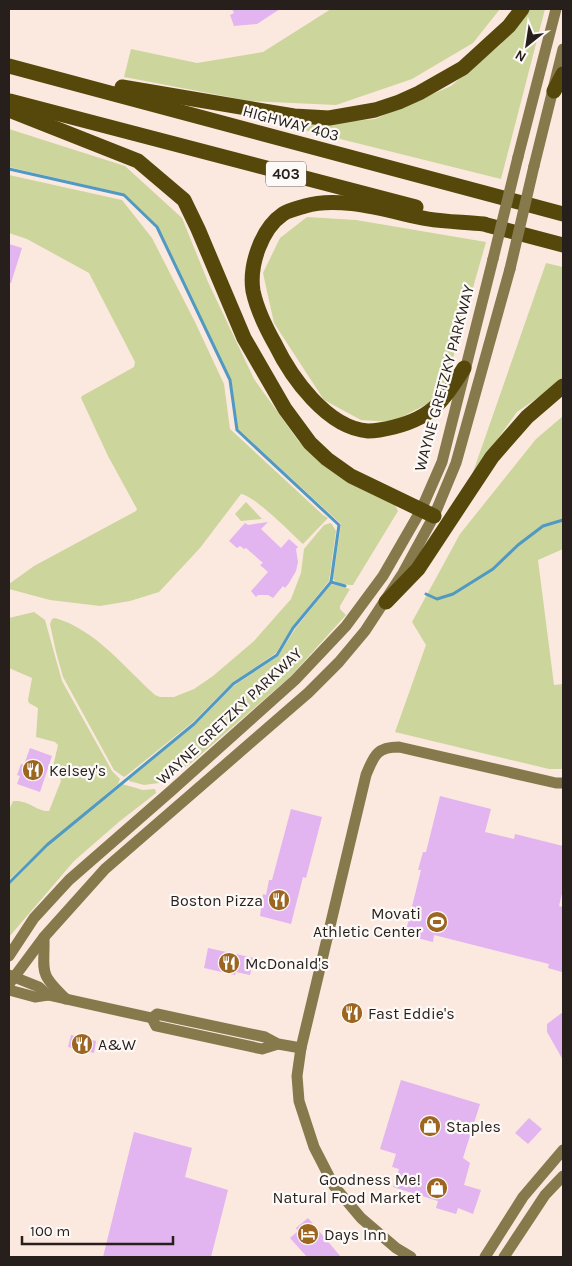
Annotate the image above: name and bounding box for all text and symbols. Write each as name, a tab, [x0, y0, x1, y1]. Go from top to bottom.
north arrow	[502, 20, 552, 70]
text: N	[512, 46, 529, 66]
street label: HIGHWAY 403	[241, 101, 341, 145]
road number: 403	[266, 162, 306, 186]
street label: WAYNE GRETZKY PARKWAY	[410, 282, 478, 473]
street label: WAYNE GRETZKY PARKWAY	[152, 643, 306, 788]
restaurant icon: Kelsey's	[21, 758, 45, 782]
place label: Kelsey's	[49, 761, 106, 780]
restaurant icon: Boston Pizza	[267, 888, 291, 912]
place label: Boston Pizza	[170, 891, 263, 910]
place label: Movati Athletic Center	[313, 904, 421, 941]
sports icon: Movati Athletic Center	[425, 910, 449, 934]
restaurant icon: McDonald's	[217, 951, 241, 975]
place label: McDonald's	[245, 954, 329, 973]
restaurant icon: Fast Eddie's	[340, 1001, 364, 1025]
place label: Fast Eddie's	[368, 1004, 455, 1023]
restaurant icon: A&W	[70, 1032, 94, 1056]
place label: A&W	[98, 1035, 137, 1054]
shop icon: Staples	[418, 1114, 442, 1138]
place label: Staples	[446, 1117, 501, 1136]
place label: Goodness Me! Natural Food Market	[273, 1170, 421, 1207]
shop icon: Goodness Me! Natural Food Market	[425, 1176, 449, 1200]
scale bar	[22, 1214, 174, 1246]
text: 100 m	[30, 1222, 70, 1240]
hotel icon: Days Inn	[296, 1222, 320, 1246]
place label: Days Inn	[324, 1225, 387, 1244]

